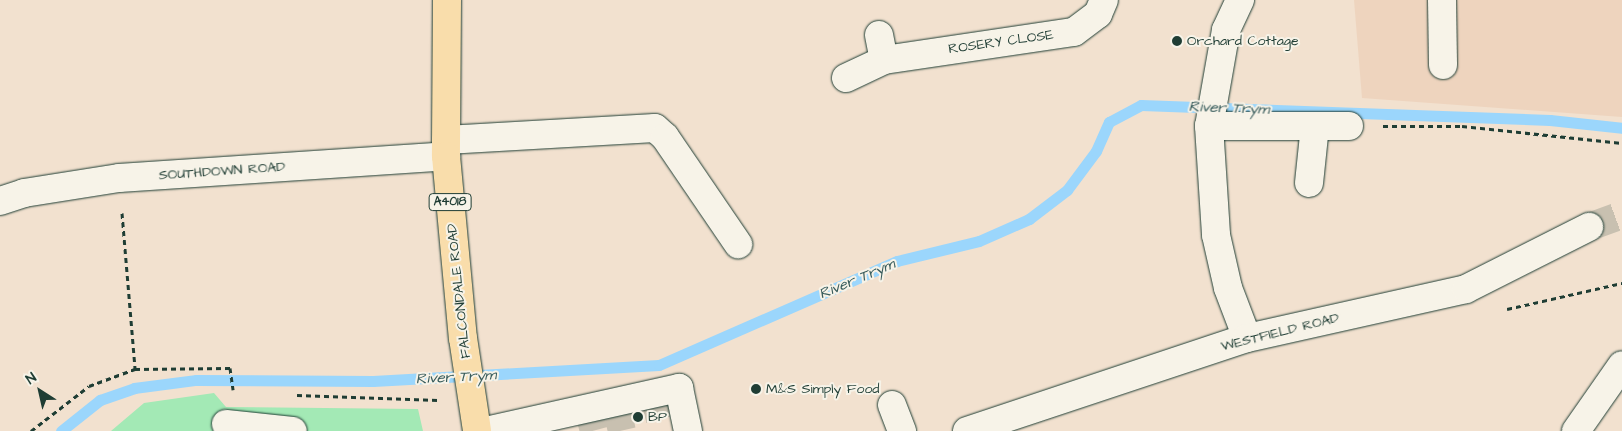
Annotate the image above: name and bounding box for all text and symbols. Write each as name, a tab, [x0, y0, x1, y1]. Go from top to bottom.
street label: ROSERY CLOSE	[947, 26, 1055, 58]
place label: Orchard Cottage	[1187, 33, 1299, 49]
marker: Orchard Cottage	[1171, 35, 1183, 47]
water label: River Trym	[1188, 98, 1270, 118]
street label: SOUTHDOWN ROAD	[158, 158, 286, 184]
road number: A4018	[428, 192, 472, 212]
street label: FALCONDALE ROAD	[444, 223, 474, 359]
water label: River Trym	[816, 255, 898, 303]
street label: WESTFIELD ROAD	[1219, 309, 1341, 355]
north arrow	[15, 366, 65, 416]
water label: River Trym	[415, 366, 497, 388]
text: N	[22, 368, 41, 389]
place label: M&S Simply Food	[766, 381, 879, 397]
marker: M&S Simply Food	[750, 383, 762, 395]
place label: BP	[648, 409, 667, 425]
marker: BP	[632, 411, 644, 423]

